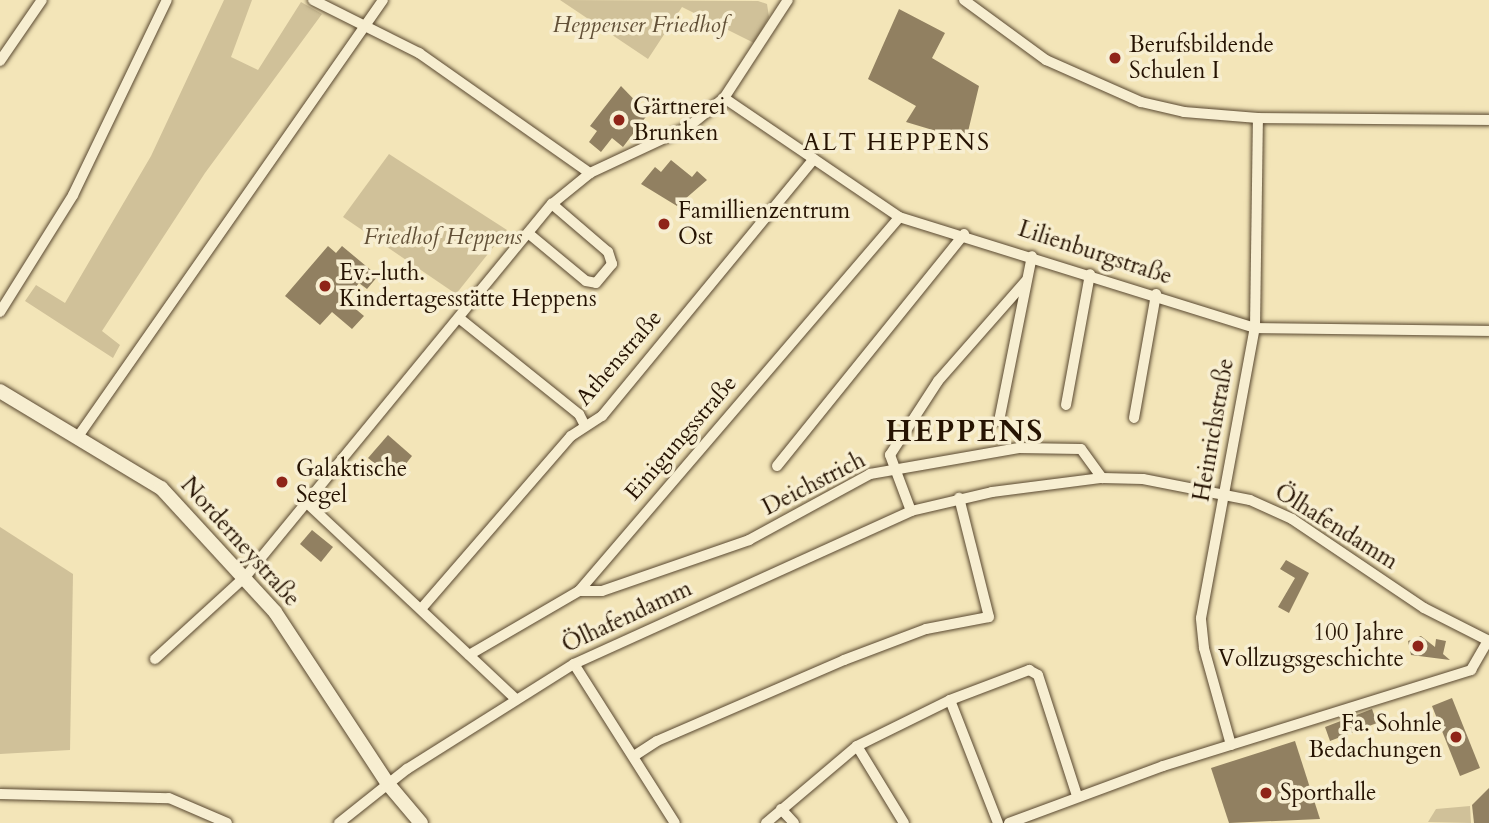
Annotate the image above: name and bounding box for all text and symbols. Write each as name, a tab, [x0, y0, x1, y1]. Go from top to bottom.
park label: Heppenser Friedhof	[552, 11, 728, 39]
place label: Berufsbildende Schulen I	[1129, 31, 1274, 85]
marker: Berufsbildende Schulen I	[1107, 50, 1123, 66]
place label: Gärtnerei Brunken	[633, 93, 726, 147]
marker: Gärtnerei Brunken	[611, 112, 627, 128]
district label: ALT HEPPENS	[804, 129, 990, 157]
place label: Famillienzentrum Ost	[678, 197, 850, 251]
street label: Lilienburgstraße	[1015, 215, 1175, 291]
marker: Famillienzentrum Ost	[656, 216, 672, 232]
park label: Friedhof Heppens	[364, 223, 522, 251]
place label: Ev.-luth. Kindertagesstätte Heppens	[339, 259, 597, 313]
marker: Ev.-luth. Kindertagesstätte Heppens	[317, 278, 333, 294]
street label: Athenstraße	[570, 305, 668, 411]
street label: Heinrichstraße	[1188, 356, 1240, 504]
street label: Einigungsstraße	[619, 370, 743, 506]
district label: HEPPENS	[886, 414, 1044, 450]
street label: Deichstrich	[758, 446, 870, 522]
place label: Galaktische Segel	[296, 455, 407, 509]
street label: Norderneystraße	[175, 472, 305, 612]
marker: Galaktische Segel	[274, 474, 290, 490]
street label: Ölhafendamm	[1269, 478, 1403, 576]
street label: Ölhafendamm	[558, 575, 696, 659]
place label: 100 Jahre Vollzugsgeschichte	[1218, 619, 1404, 673]
marker: 100 Jahre Vollzugsgeschichte	[1410, 638, 1426, 654]
place label: Fa. Sohnle Bedachungen	[1309, 710, 1442, 764]
marker: Fa. Sohnle Bedachungen	[1448, 729, 1464, 745]
place label: Sporthalle	[1280, 779, 1377, 807]
marker: Sporthalle	[1258, 785, 1274, 801]

